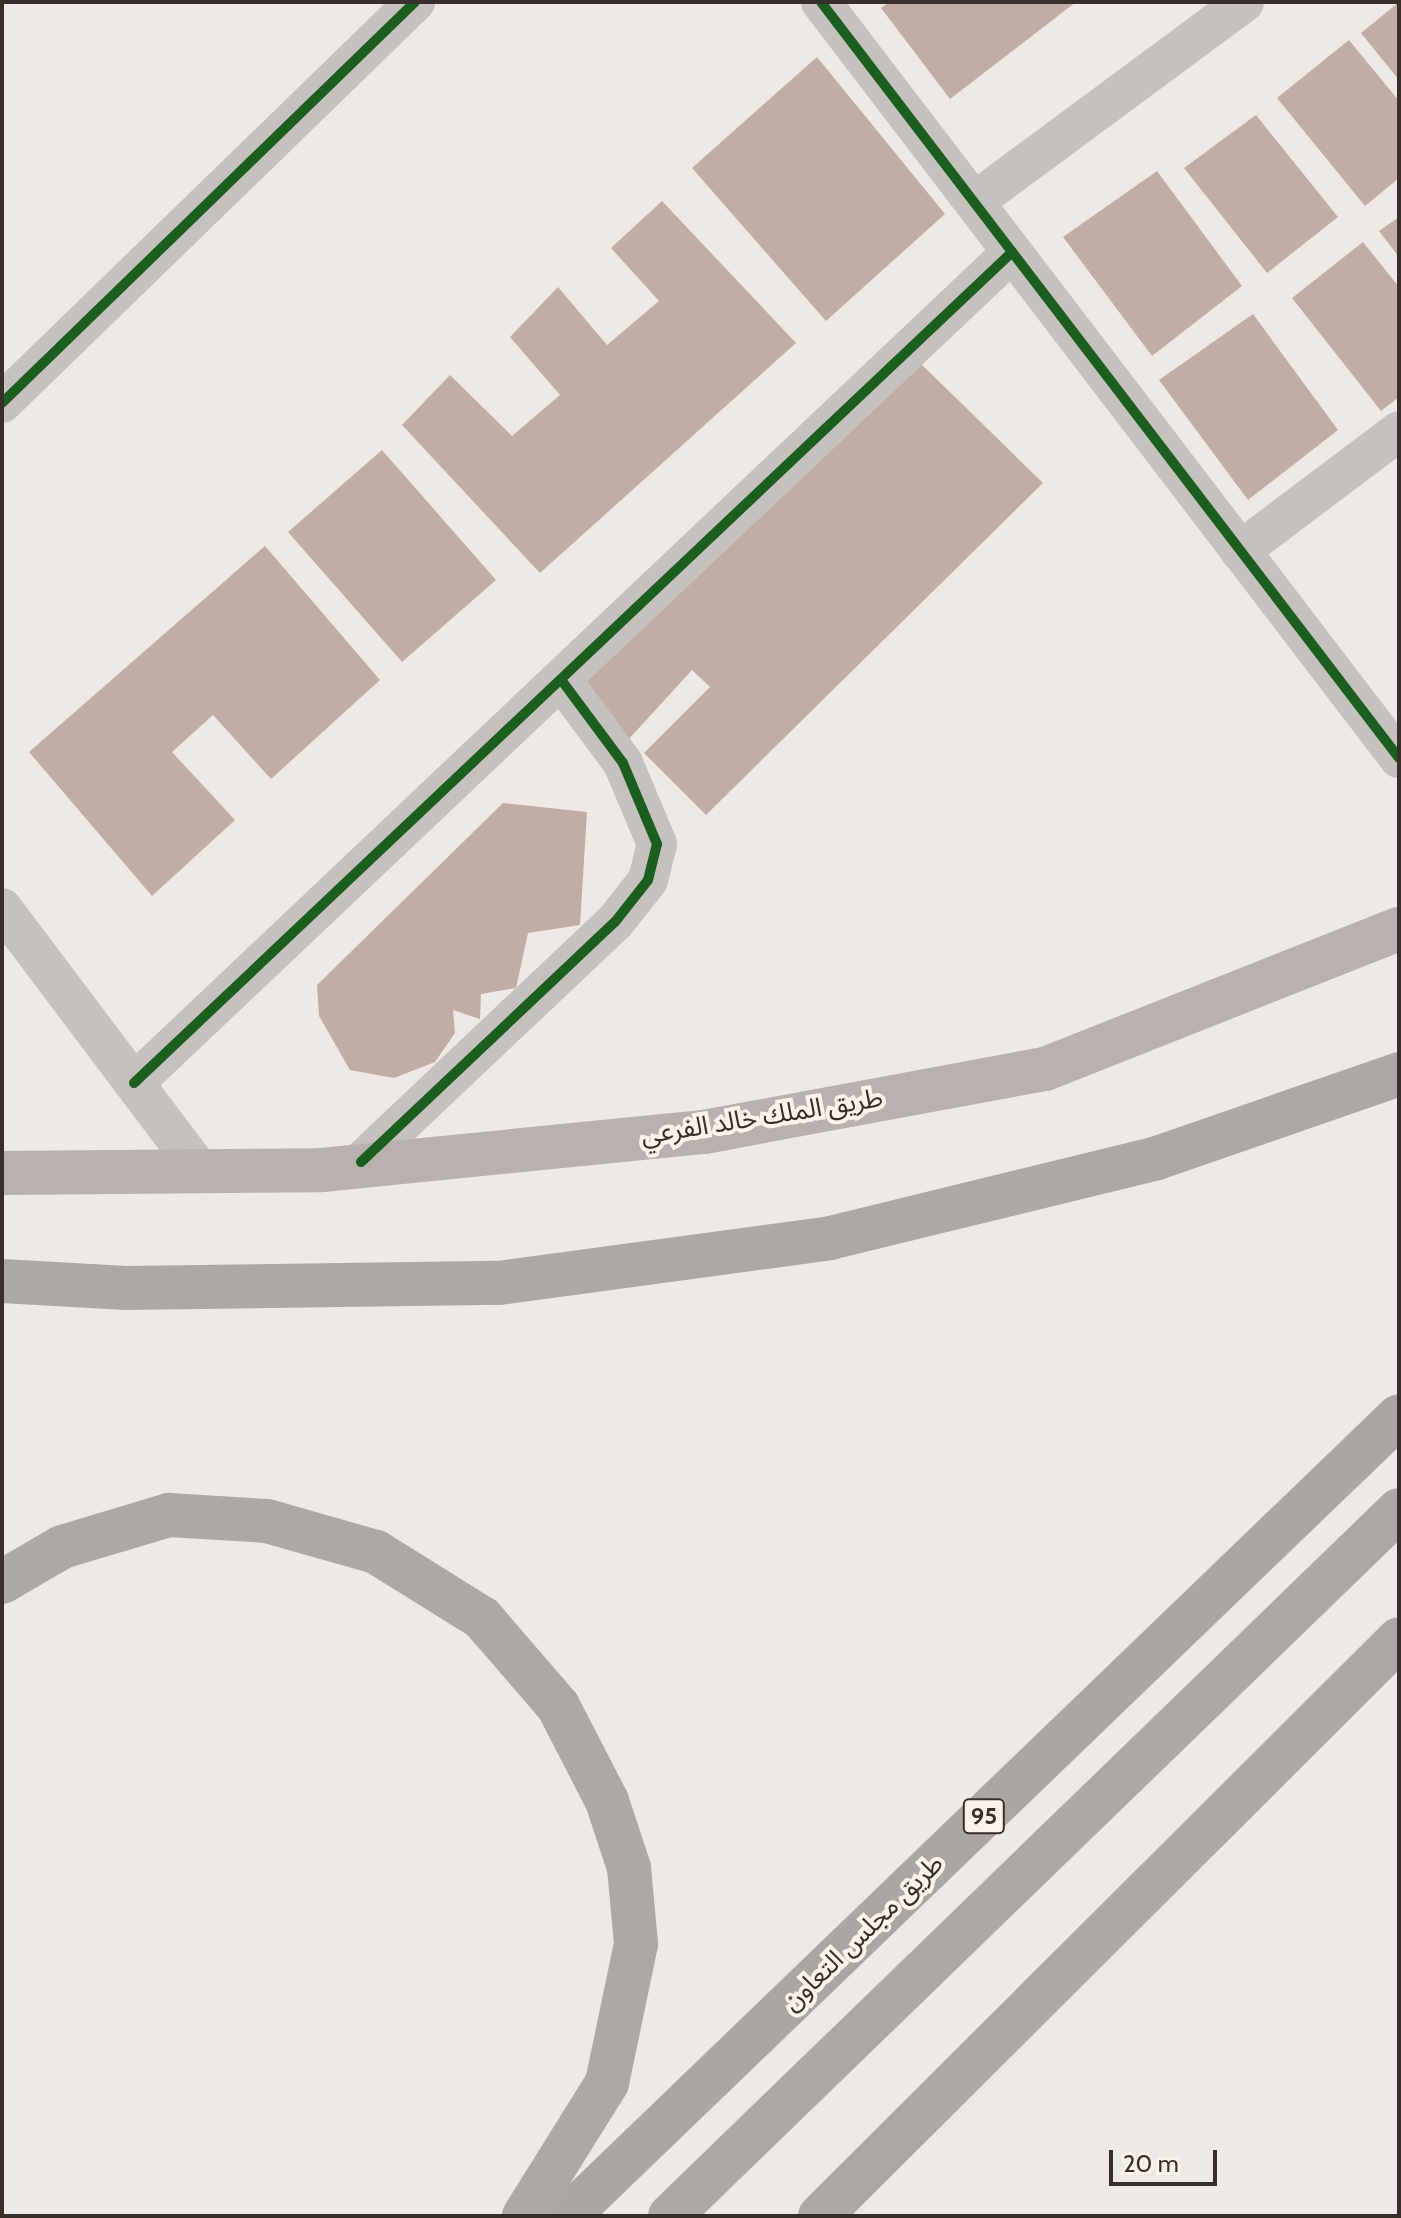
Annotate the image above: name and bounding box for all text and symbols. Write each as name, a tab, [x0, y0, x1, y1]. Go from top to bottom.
street label: طريق الملك خالد الفرعي	[639, 1082, 885, 1152]
road number: 95	[962, 1796, 1006, 1836]
street label: طريق مجلس التعاون	[776, 1848, 950, 2018]
scale bar	[1113, 2134, 1221, 2184]
text: 20 m	[1123, 2149, 1179, 2178]

